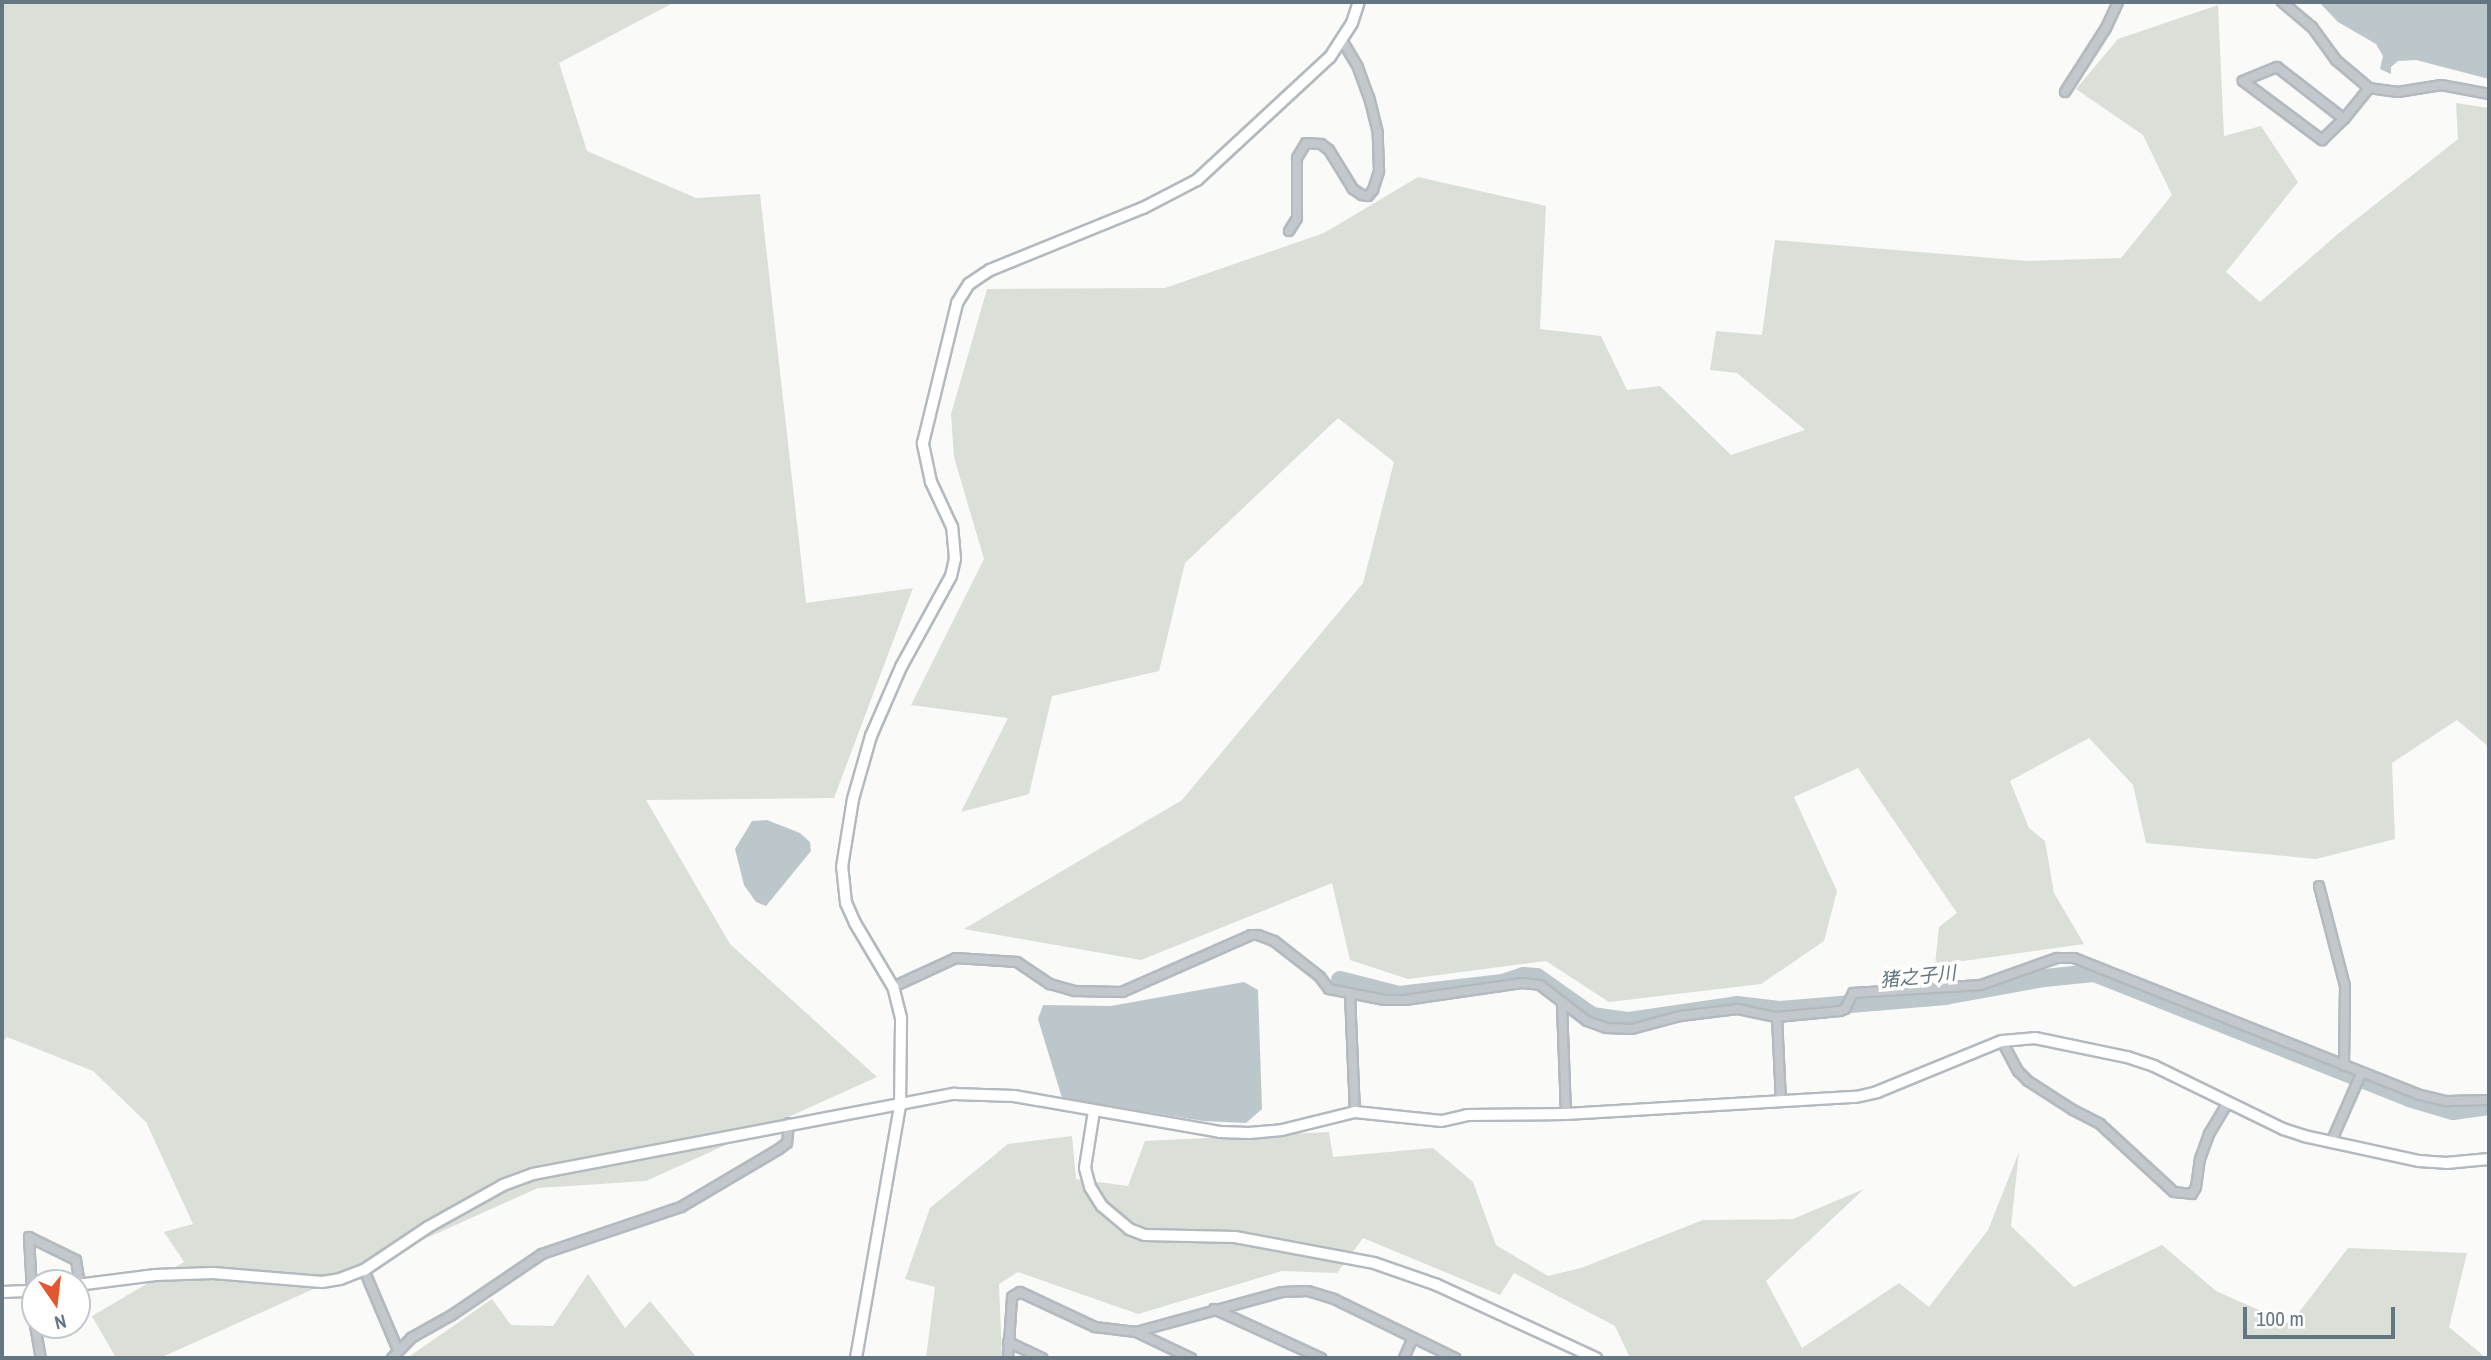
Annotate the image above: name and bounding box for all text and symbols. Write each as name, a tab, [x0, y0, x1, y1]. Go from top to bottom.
water label: 猪之子川	[1879, 962, 1957, 992]
north arrow	[21, 1269, 91, 1339]
scale bar	[2246, 1294, 2398, 1338]
text: 100 m	[2256, 1304, 2304, 1333]
text: N	[52, 1308, 69, 1336]

